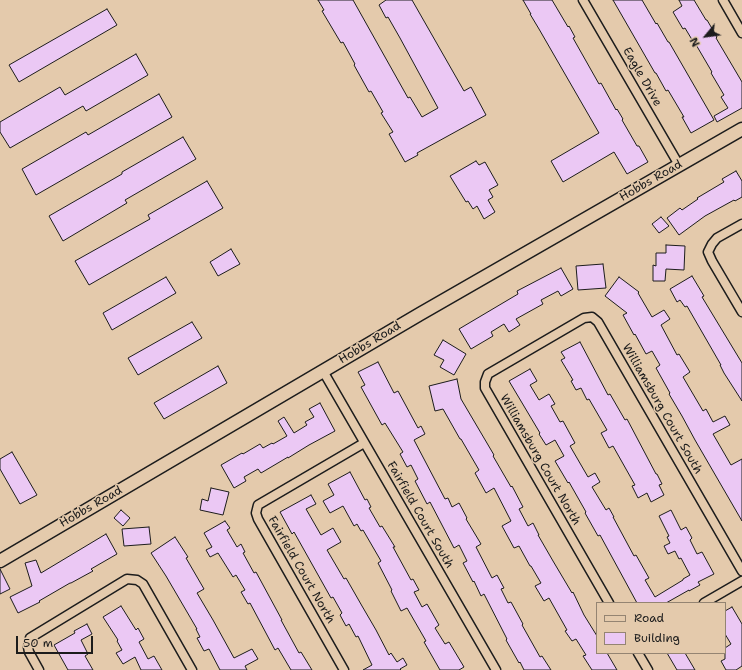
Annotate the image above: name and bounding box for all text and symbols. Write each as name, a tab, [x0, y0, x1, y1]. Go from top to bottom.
north arrow	[686, 16, 726, 56]
text: N	[686, 35, 704, 50]
street label: Eagle Drive	[619, 45, 665, 109]
street label: Hobbs Road	[617, 157, 685, 205]
street label: Hobbs Road	[336, 319, 404, 367]
street label: Williamsburg Court South	[619, 341, 705, 477]
street label: Williamsburg Court North	[497, 392, 583, 528]
street label: Fairfield Court South	[384, 459, 456, 571]
street label: Hobbs Road	[57, 483, 125, 531]
street label: Fairfield Court North	[264, 514, 338, 626]
legend	[596, 602, 726, 654]
text: Road	[634, 610, 664, 626]
scale bar	[18, 628, 95, 654]
text: Building	[634, 630, 680, 646]
text: 50 m	[23, 635, 53, 651]

